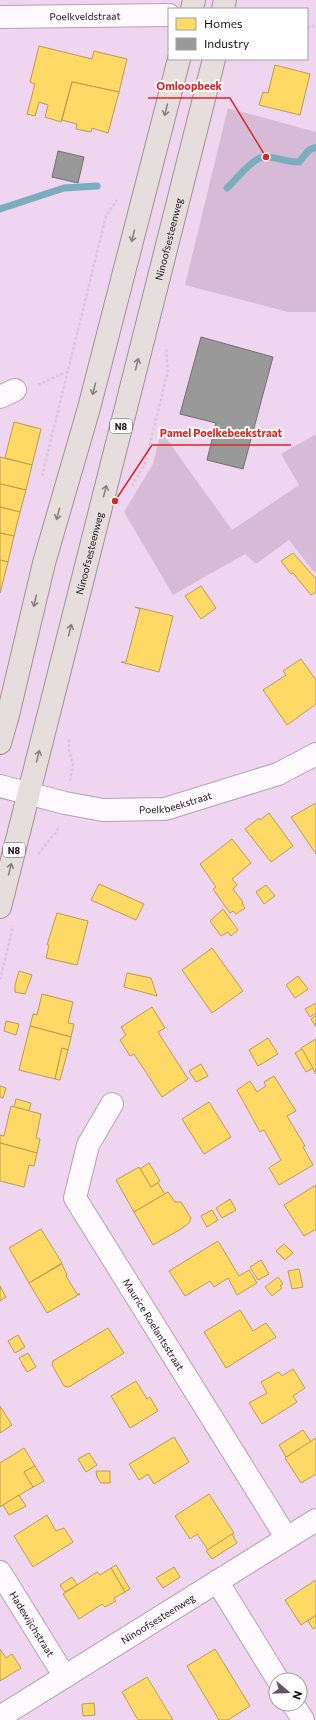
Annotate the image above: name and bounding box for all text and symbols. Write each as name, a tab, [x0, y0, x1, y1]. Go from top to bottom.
legend	[168, 8, 308, 60]
street label: Poelkveldstraat	[49, 10, 121, 22]
text: Homes	[204, 16, 242, 30]
text: Industry	[204, 36, 249, 50]
callout: Omloopbeek	[148, 75, 230, 98]
text: Omloopbeek	[156, 79, 222, 92]
one-way arrow	[162, 104, 169, 117]
street label: Ninoofsesteenweg	[152, 196, 185, 281]
one-way arrow	[129, 229, 137, 242]
one-way arrow	[133, 358, 141, 371]
one-way arrow	[90, 382, 97, 395]
road number: N8	[110, 419, 132, 433]
callout: Pamel Poelkebeekstraat	[152, 422, 291, 445]
text: Pamel Poelkebeekstraat	[160, 426, 283, 439]
one-way arrow	[102, 484, 109, 497]
one-way arrow	[53, 507, 61, 520]
street label: Ninoofsesteenweg	[73, 510, 106, 596]
one-way arrow	[31, 594, 38, 607]
one-way arrow	[67, 624, 74, 637]
one-way arrow	[35, 750, 42, 763]
street label: Poelkbeekstraat	[139, 789, 213, 815]
road number: N8	[3, 843, 25, 857]
one-way arrow	[6, 863, 14, 876]
street label: Maurice Roelantsstraat	[121, 1276, 187, 1373]
street label: Hadewijchstraat	[7, 1589, 57, 1659]
street label: Ninoofsesteenweg	[119, 1591, 197, 1646]
north arrow	[268, 1672, 308, 1712]
text: N	[290, 1689, 305, 1701]

